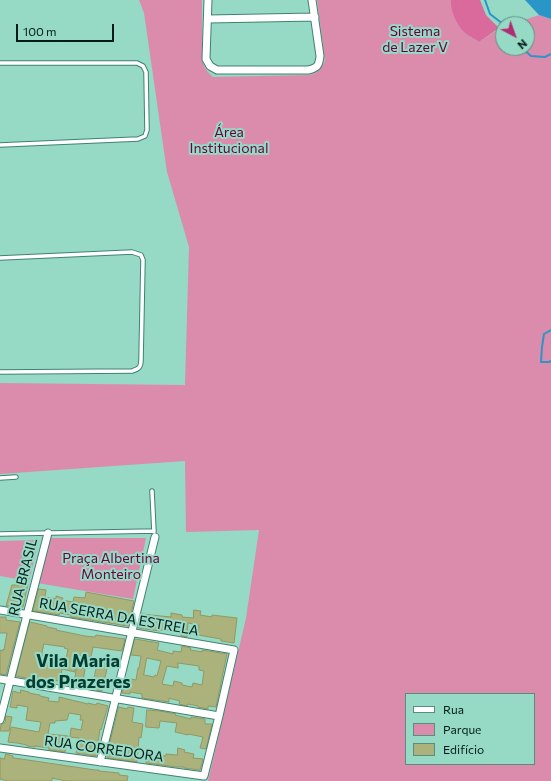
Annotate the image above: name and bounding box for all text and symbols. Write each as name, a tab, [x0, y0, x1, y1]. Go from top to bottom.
scale bar	[18, 16, 116, 42]
north arrow	[495, 16, 535, 56]
park label: Sistema de Lazer V	[382, 23, 448, 56]
text: 100 m	[23, 24, 57, 38]
text: N	[515, 37, 530, 52]
park label: Área Institucional	[190, 124, 268, 156]
street label: RUA BRASIL	[5, 536, 41, 618]
park label: Praça Albertina Monteiro	[62, 550, 160, 582]
street label: RUA SERRA DA ESTRELA	[38, 595, 200, 639]
district label: Vila Maria dos Prazeres	[25, 650, 131, 692]
legend	[405, 693, 535, 765]
text: Rua	[443, 702, 464, 716]
text: Parque	[443, 722, 481, 736]
street label: RUA CORREDORA	[43, 732, 165, 766]
text: Edifício	[443, 742, 484, 756]

